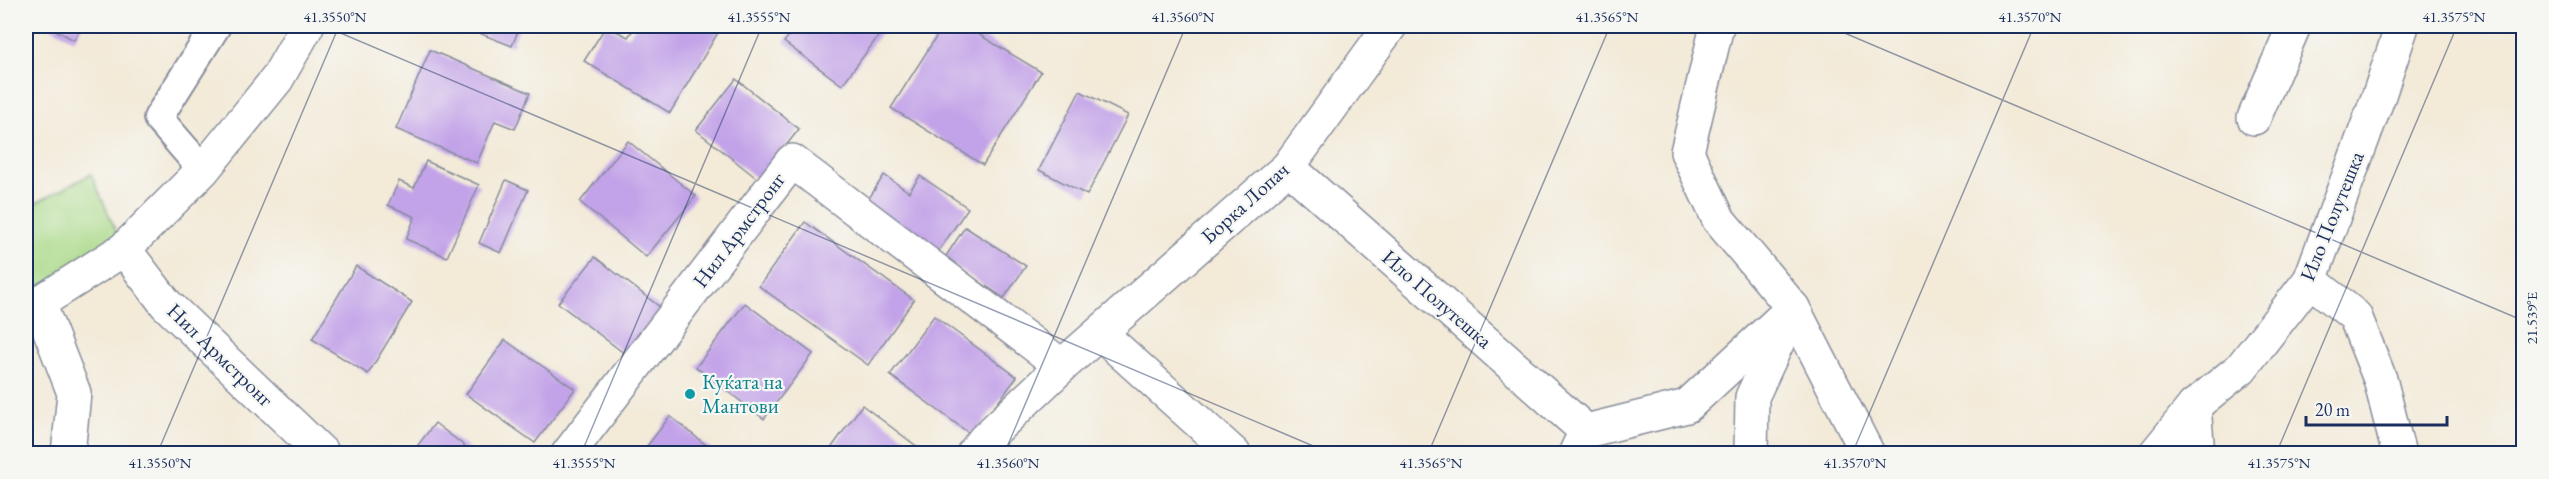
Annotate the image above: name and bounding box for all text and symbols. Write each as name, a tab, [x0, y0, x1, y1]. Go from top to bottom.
text: 41.3550°N	[304, 7, 367, 26]
text: 41.3555°N	[728, 7, 791, 26]
text: 41.3560°N	[1152, 7, 1215, 26]
text: 41.3565°N	[1576, 7, 1639, 26]
text: 41.3570°N	[1999, 7, 2062, 26]
text: 41.3575°N	[2423, 7, 2486, 26]
street label: Ило Полутешка	[2293, 146, 2370, 285]
street label: Борка Лопач	[1195, 156, 1294, 249]
street label: Нил Армстронг	[686, 166, 791, 293]
street label: Ило Полутешка	[1377, 243, 1499, 354]
text: 21.539°E	[2522, 291, 2541, 344]
street label: Нил Армстронг	[161, 297, 280, 413]
place label: Куќата на Мантови	[702, 368, 783, 419]
marker: Куќата на Мантови	[683, 387, 697, 401]
scale bar	[2306, 389, 2447, 427]
text: 20 m	[2315, 398, 2350, 421]
text: 41.3550°N	[129, 453, 192, 472]
text: 41.3555°N	[553, 453, 616, 472]
text: 41.3560°N	[977, 453, 1040, 472]
text: 41.3565°N	[1400, 453, 1463, 472]
text: 41.3570°N	[1824, 453, 1887, 472]
text: 41.3575°N	[2248, 453, 2311, 472]

